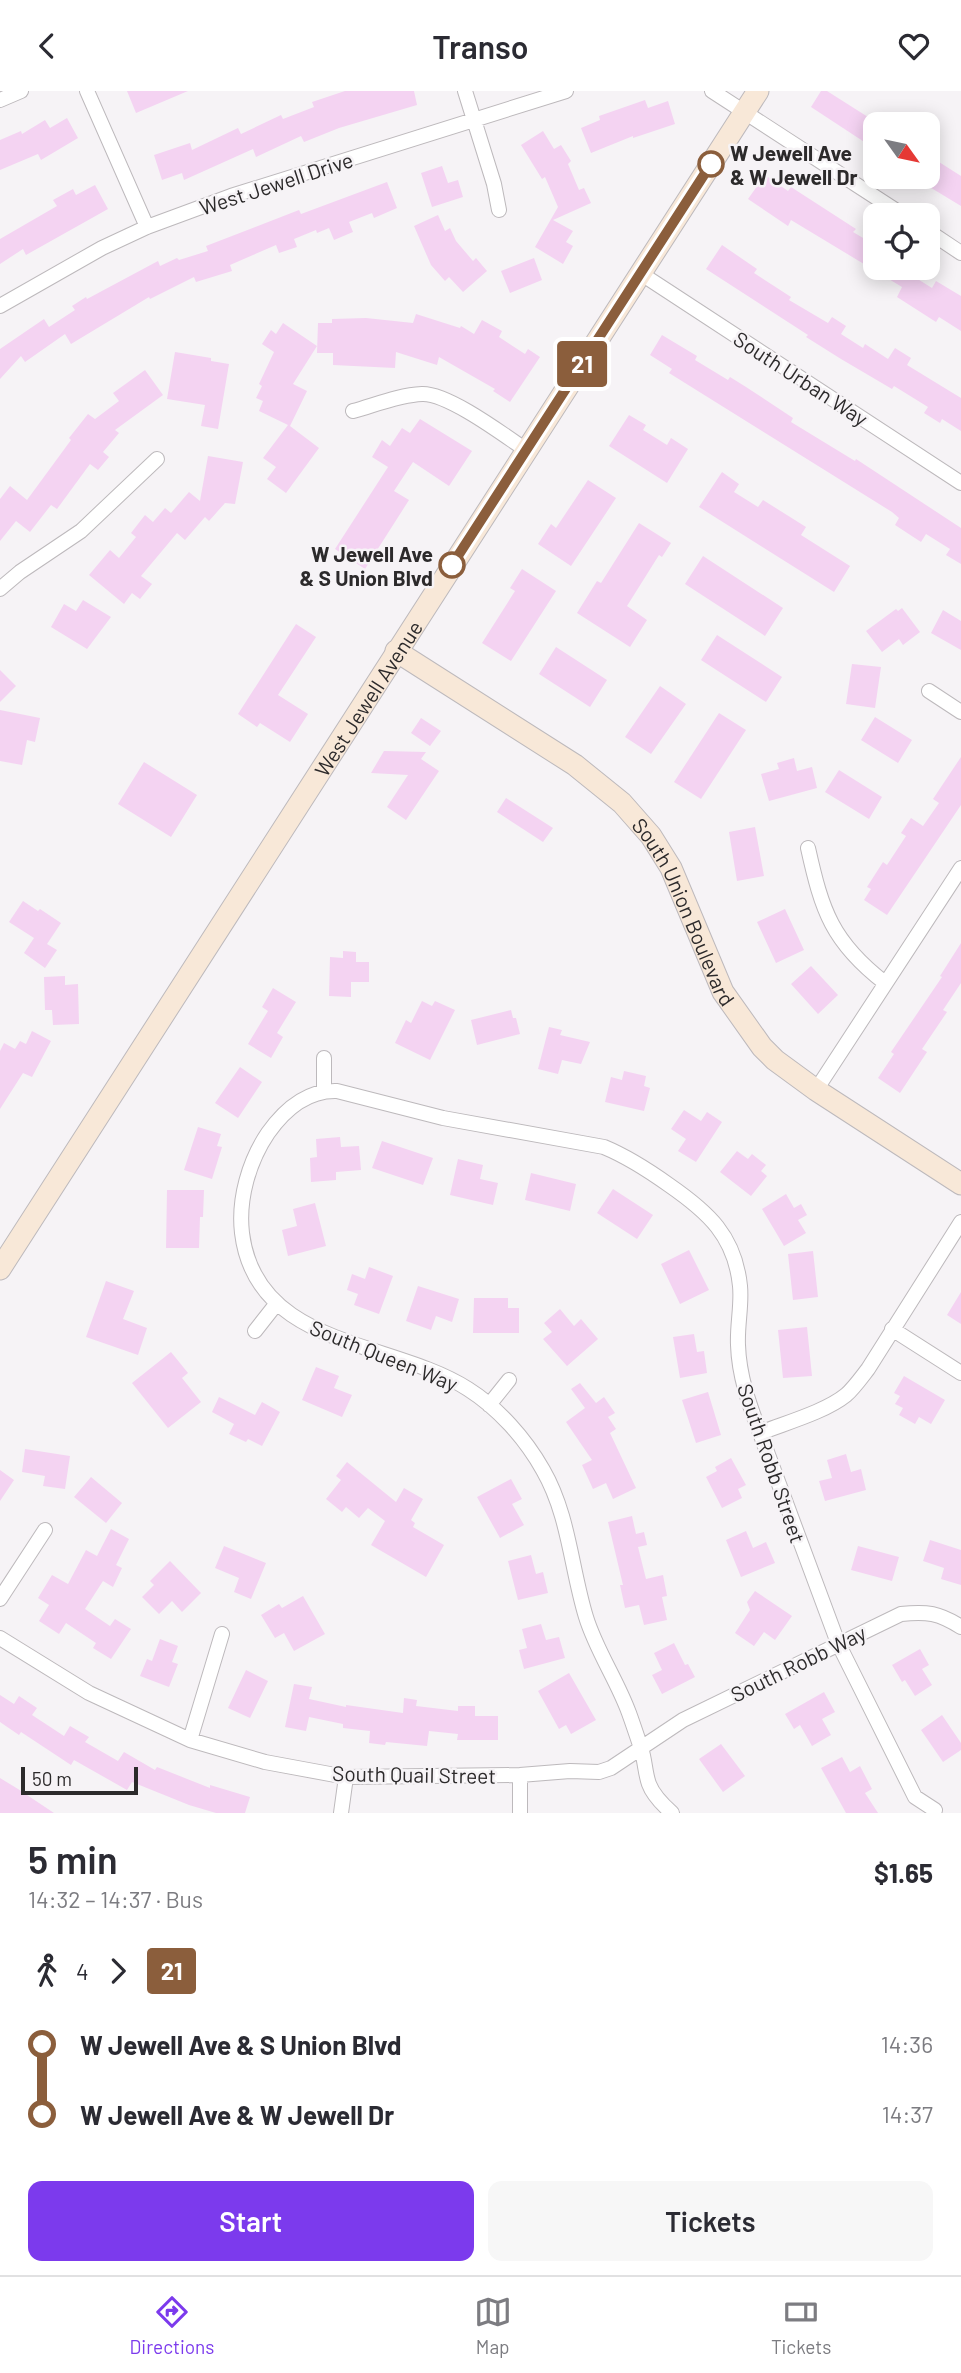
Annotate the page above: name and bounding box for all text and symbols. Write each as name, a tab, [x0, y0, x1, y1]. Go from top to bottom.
icon: back	[28, 27, 66, 65]
text: Transo	[432, 27, 529, 65]
icon: heart	[895, 27, 933, 65]
north arrow	[863, 112, 940, 189]
map controls	[863, 112, 940, 280]
place label: W Jewell Ave & W Jewell Dr	[730, 140, 857, 189]
street label: West Jewell Drive	[196, 146, 356, 220]
marker: W Jewell Ave & W Jewell Dr	[698, 151, 724, 177]
button: locate	[863, 203, 940, 280]
street label: South Urban Way	[729, 325, 873, 431]
line badge: 21	[550, 341, 614, 387]
text: 21	[571, 349, 593, 378]
place label: W Jewell Ave & S Union Blvd	[300, 541, 433, 590]
marker: W Jewell Ave & S Union Blvd	[439, 552, 465, 578]
street label: West Jewell Avenue	[308, 615, 427, 780]
street label: South Union Boulevard	[628, 812, 741, 1010]
street label: South Queen Way	[306, 1314, 462, 1396]
street label: South Robb Street	[733, 1380, 811, 1546]
street label: South Robb Way	[726, 1619, 870, 1706]
street label: South Quail Street	[332, 1760, 496, 1788]
scale bar	[21, 1764, 138, 1796]
text: 50 m	[32, 1767, 72, 1790]
text: 5 min	[28, 1836, 118, 1882]
text: $1.65	[874, 1857, 933, 1888]
text: 14:32 – 14:37 · Bus	[28, 1885, 203, 1913]
icon: walk	[28, 1952, 66, 1990]
icon: forward	[99, 1952, 137, 1990]
text: 21	[161, 1956, 182, 1985]
text: 4	[76, 1957, 89, 1985]
text: W Jewell Ave & S Union Blvd	[80, 2029, 402, 2060]
text: 14:36	[881, 2030, 933, 2058]
text: W Jewell Ave & W Jewell Dr	[80, 2099, 394, 2130]
text: 14:37	[882, 2100, 933, 2128]
button: Start	[28, 2181, 474, 2261]
button: Tickets	[488, 2181, 933, 2261]
tab: Directions	[130, 2293, 215, 2358]
tab: Map	[474, 2293, 512, 2358]
tab: Tickets	[771, 2293, 831, 2358]

